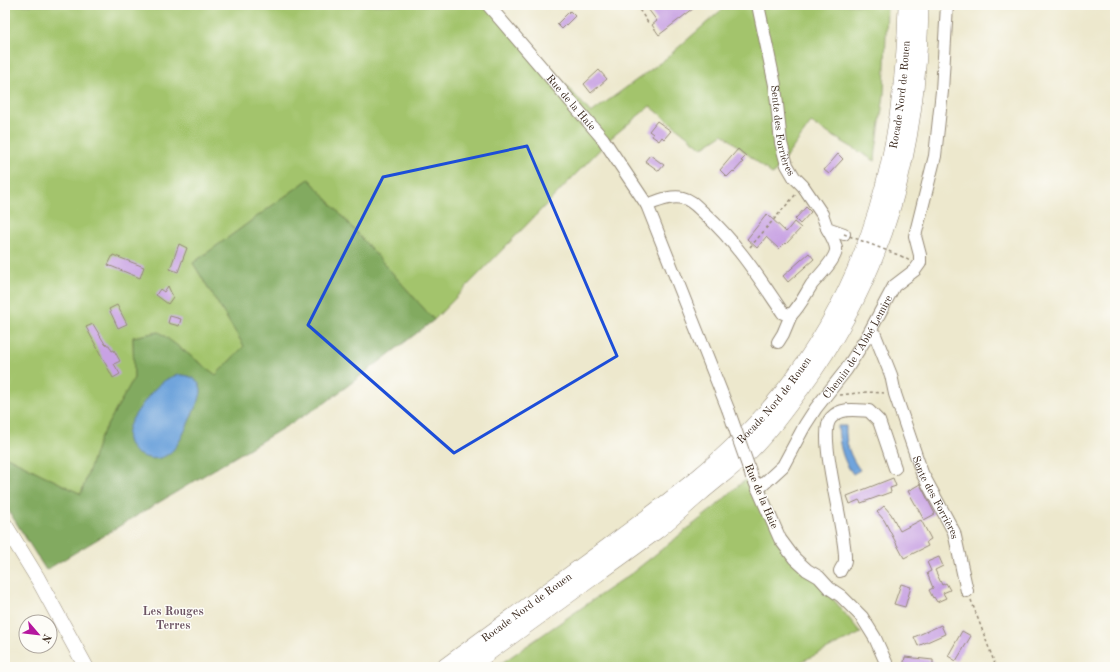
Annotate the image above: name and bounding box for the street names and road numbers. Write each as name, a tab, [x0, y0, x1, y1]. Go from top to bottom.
street label: Rocade Nord de Rouen	[889, 40, 913, 150]
street label: Rue de la Haie	[543, 73, 597, 133]
street label: Sente des Forrières	[768, 85, 796, 178]
street label: Chemin de l'Abbé Lemire	[822, 294, 895, 401]
street label: Rocade Nord de Rouen	[736, 355, 814, 446]
street label: Sente des Forrières	[910, 455, 959, 541]
street label: Rue de la Haie	[742, 462, 779, 531]
street label: Rocade Nord de Rouen	[480, 572, 574, 645]

